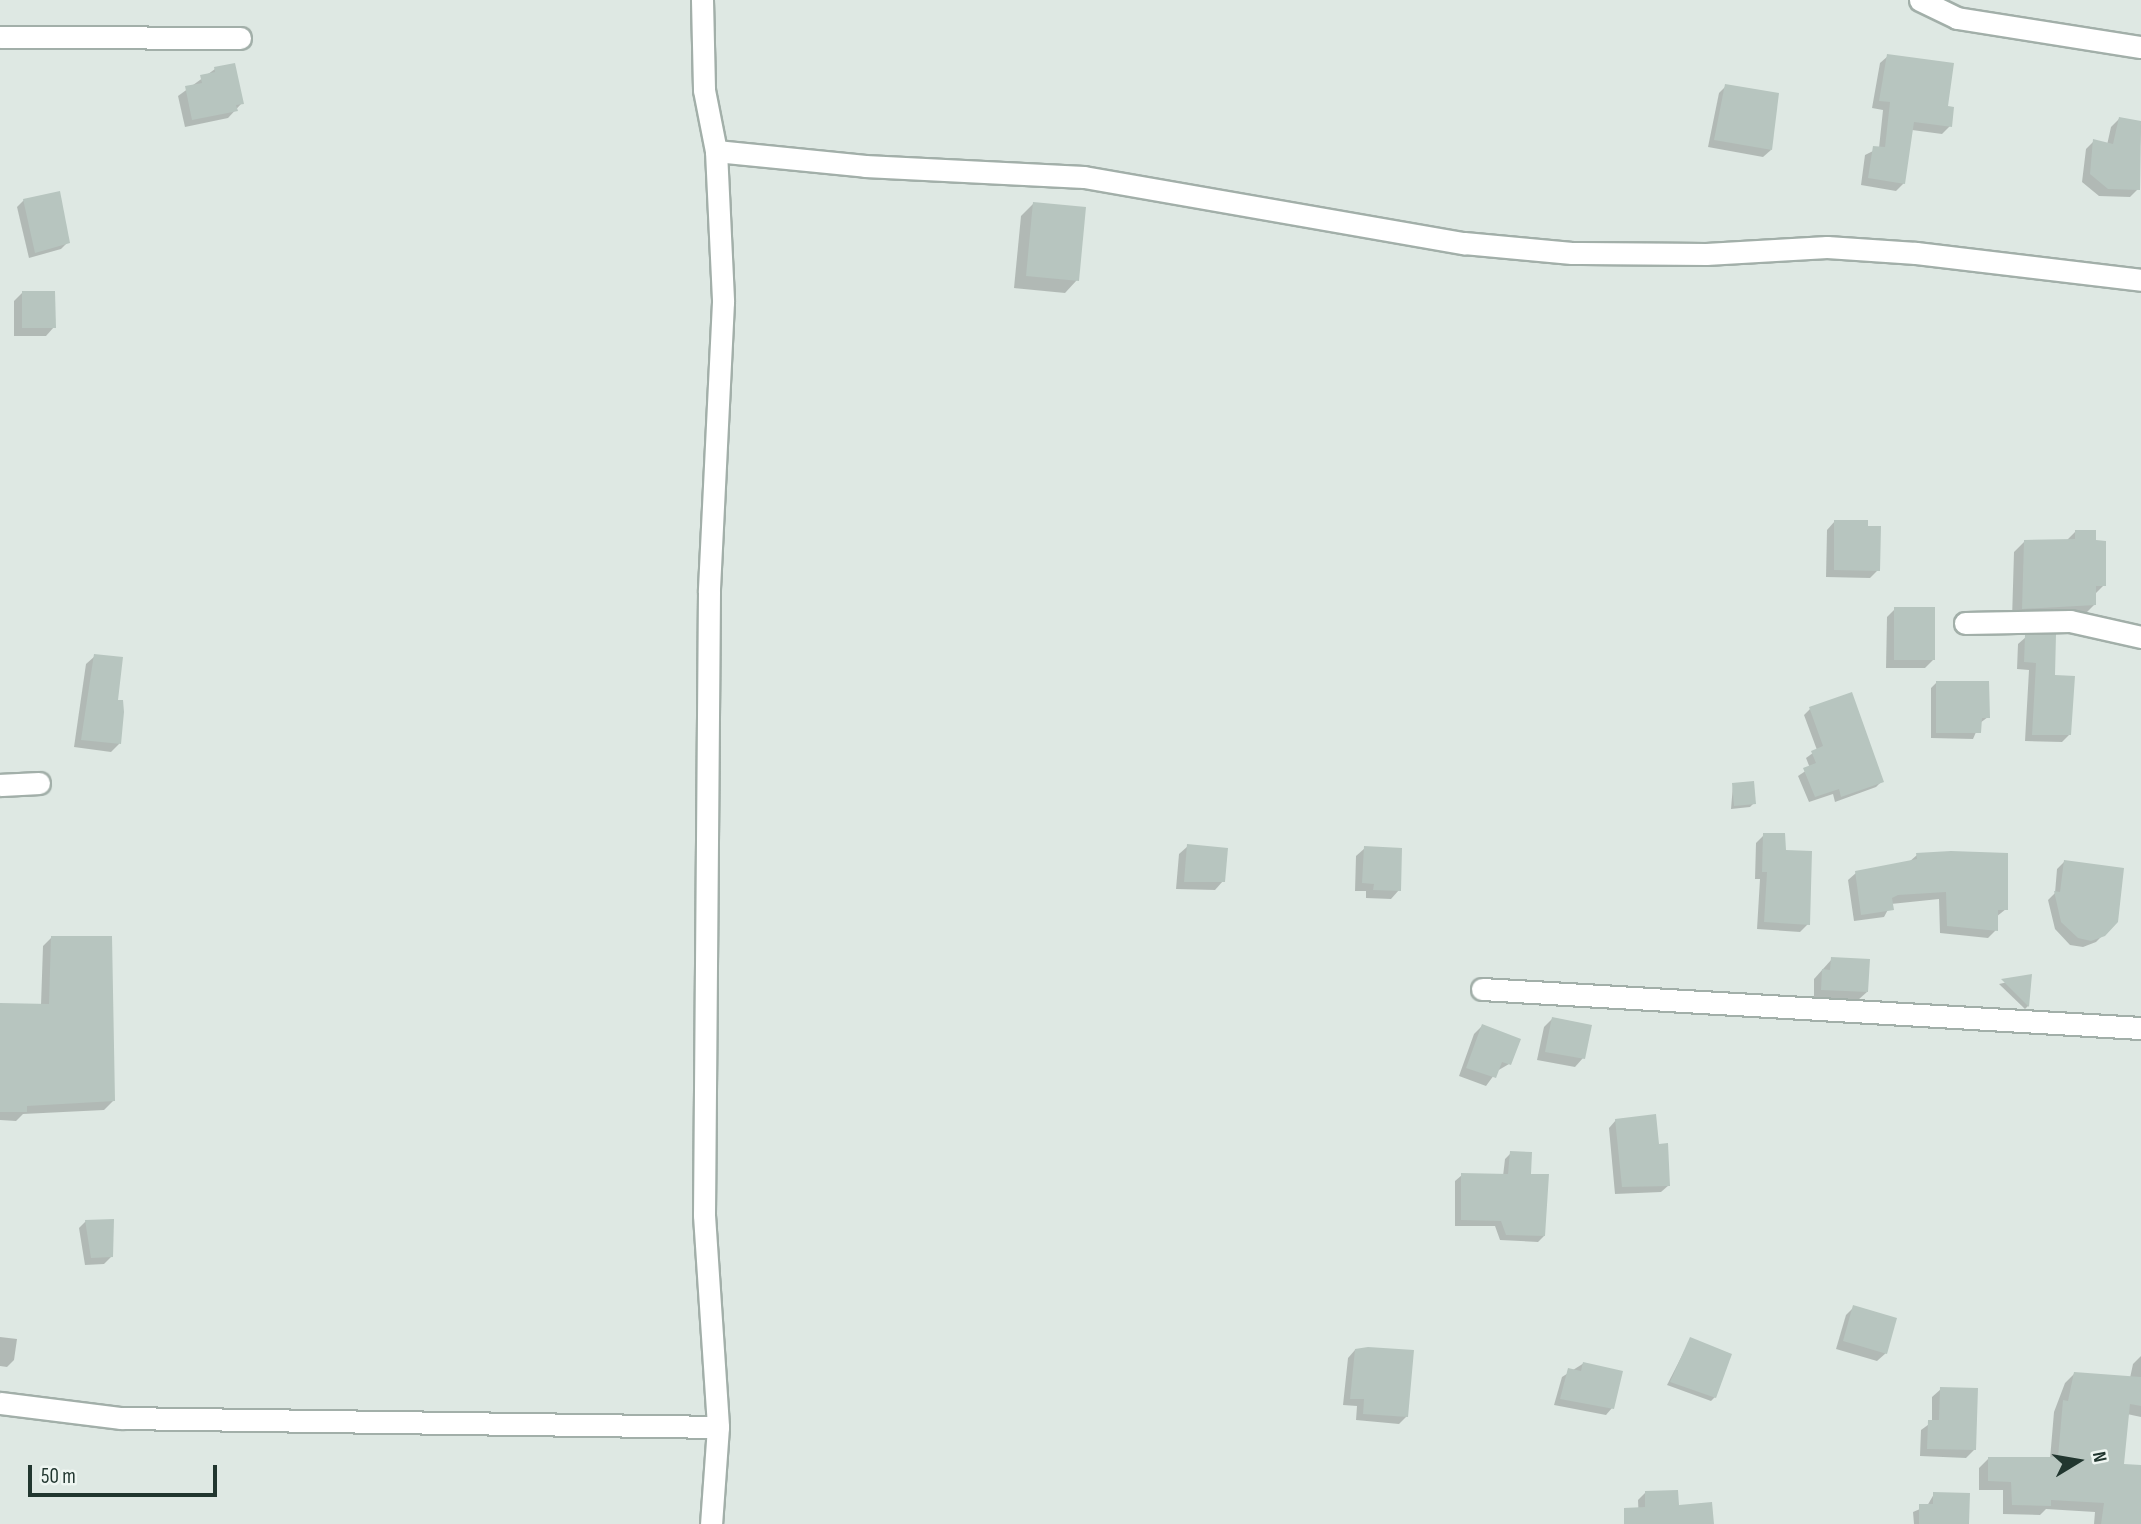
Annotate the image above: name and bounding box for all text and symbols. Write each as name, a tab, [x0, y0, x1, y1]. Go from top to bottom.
north arrow	[2043, 1426, 2113, 1496]
scale bar	[32, 1450, 220, 1494]
text: N	[2087, 1450, 2111, 1464]
text: 50 m	[41, 1464, 76, 1489]

